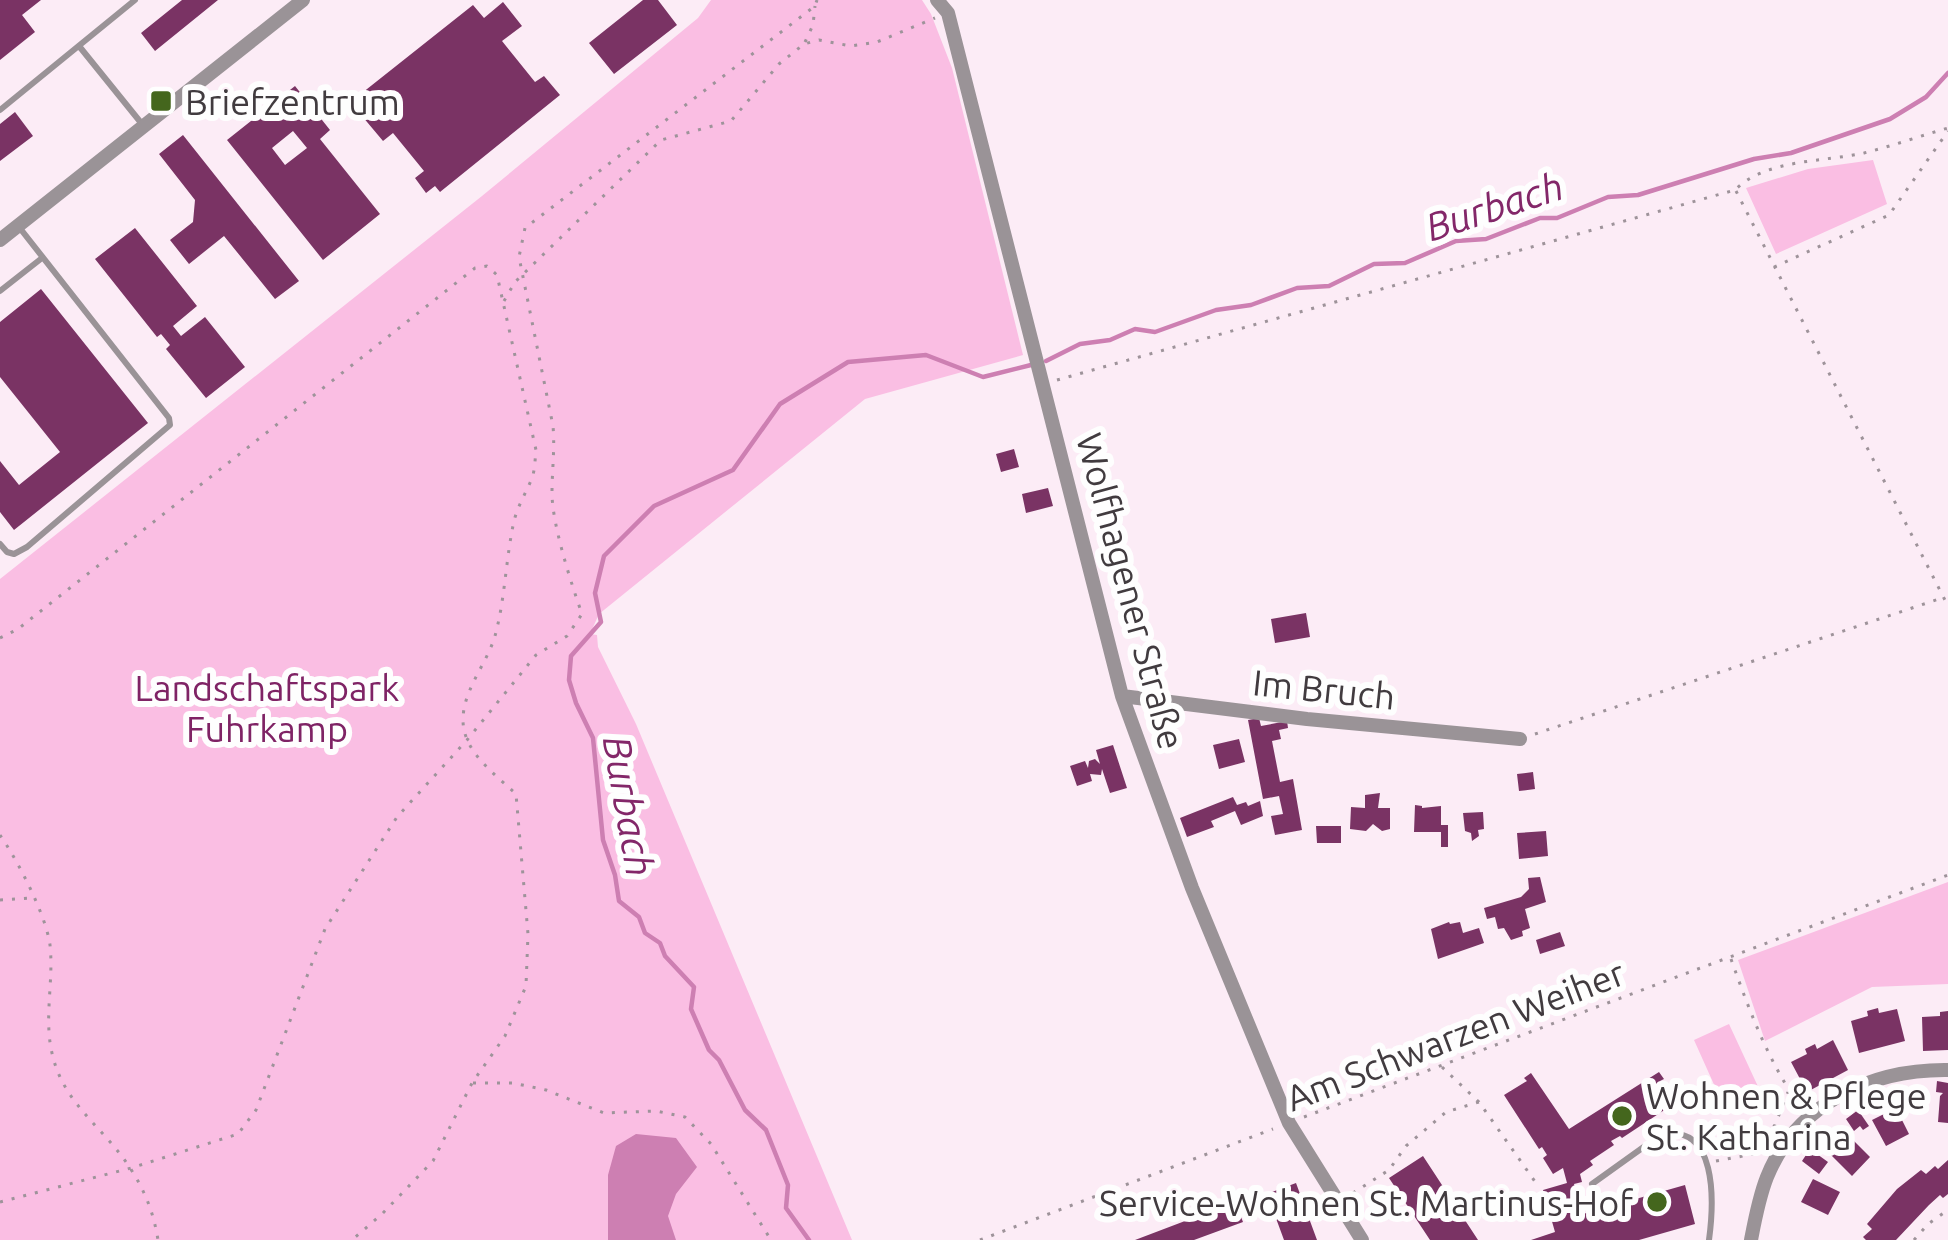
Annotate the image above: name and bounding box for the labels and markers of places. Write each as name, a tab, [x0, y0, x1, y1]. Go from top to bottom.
place label: Briefzentrum	[185, 81, 400, 122]
marker: Briefzentrum	[148, 88, 174, 114]
place label: Wohnen & Pflege St. Katharina	[1646, 1075, 1927, 1157]
marker: Wohnen & Pflege St. Katharina	[1609, 1103, 1635, 1129]
place label: Service-Wohnen St. Martinus-Hof	[1099, 1182, 1633, 1223]
marker: Service-Wohnen St. Martinus-Hof	[1644, 1189, 1670, 1215]

